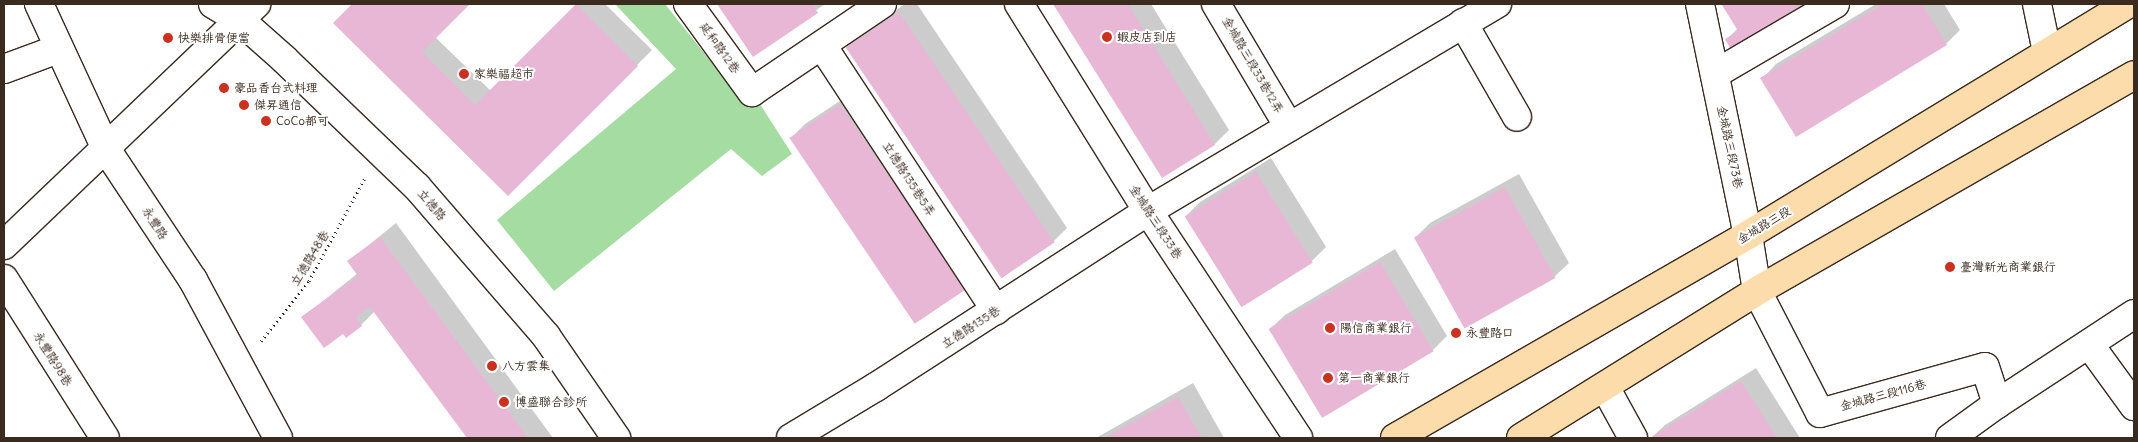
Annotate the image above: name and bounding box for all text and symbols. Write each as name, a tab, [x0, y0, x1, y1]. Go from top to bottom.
street label: 金城路三段33巷12弄	[1220, 14, 1286, 116]
street label: 延和路12巷	[697, 20, 743, 76]
place label: 蝦皮店到店	[1117, 30, 1177, 44]
place label: 快樂排骨便當	[178, 31, 250, 45]
marker: 蝦皮店到店	[1101, 31, 1113, 43]
marker: 快樂排骨便當	[162, 32, 174, 44]
place label: 家樂福超市	[474, 67, 534, 81]
marker: 家樂福超市	[458, 68, 470, 80]
place label: 豪品香台式料理	[234, 81, 318, 95]
marker: 豪品香台式料理	[218, 82, 230, 94]
place label: 傑昇通信	[254, 98, 302, 112]
marker: 傑昇通信	[238, 99, 250, 111]
street label: 金城路三段73巷	[1714, 104, 1746, 190]
place label: CoCo都可	[276, 114, 329, 128]
marker: CoCo都可	[260, 115, 272, 127]
street label: 立德路135巷5弄	[880, 139, 938, 219]
street label: 金城路三段33巷	[1127, 182, 1185, 262]
street label: 立德路	[415, 187, 449, 223]
street label: 金城路三段	[1735, 203, 1793, 247]
street label: 永豐路	[139, 204, 171, 242]
street label: 立德路48巷	[288, 228, 332, 288]
place label: 臺灣新光商業銀行	[1960, 260, 2056, 274]
marker: 臺灣新光商業銀行	[1944, 261, 1956, 273]
street label: 立德路135巷	[939, 303, 1003, 351]
place label: 陽信商業銀行	[1340, 321, 1412, 335]
marker: 陽信商業銀行	[1324, 322, 1336, 334]
place label: 永豐路口	[1466, 326, 1514, 340]
marker: 永豐路口	[1450, 327, 1462, 339]
street label: 永豐路98巷	[31, 329, 75, 389]
place label: 八方雲集	[502, 359, 550, 373]
marker: 八方雲集	[486, 360, 498, 372]
place label: 第一商業銀行	[1338, 371, 1410, 385]
marker: 第一商業銀行	[1322, 372, 1334, 384]
street label: 金城路三段116巷	[1838, 377, 1928, 413]
marker: 博盛聯合診所	[497, 395, 511, 409]
place label: 博盛聯合診所	[515, 395, 587, 409]

